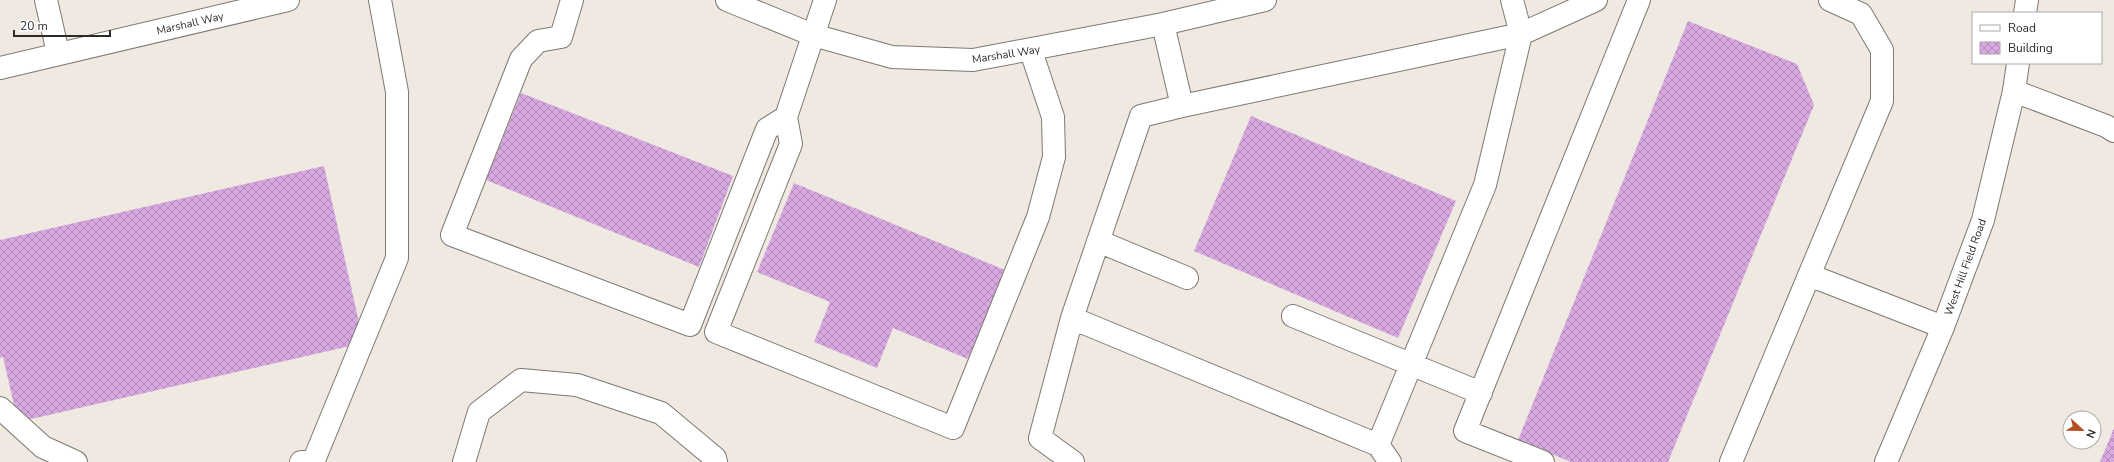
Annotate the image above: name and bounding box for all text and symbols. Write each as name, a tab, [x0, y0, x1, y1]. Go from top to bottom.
street label: Marshall Way	[155, 8, 226, 39]
scale bar	[14, 12, 110, 38]
legend	[1972, 12, 2102, 64]
text: 20 m	[20, 18, 48, 34]
text: Road	[2008, 20, 2036, 36]
text: Building	[2008, 40, 2053, 56]
street label: Marshall Way	[971, 42, 1042, 67]
street label: West Hill Field Road	[1941, 217, 1990, 318]
north arrow	[2062, 410, 2102, 450]
text: N	[2082, 427, 2099, 440]

